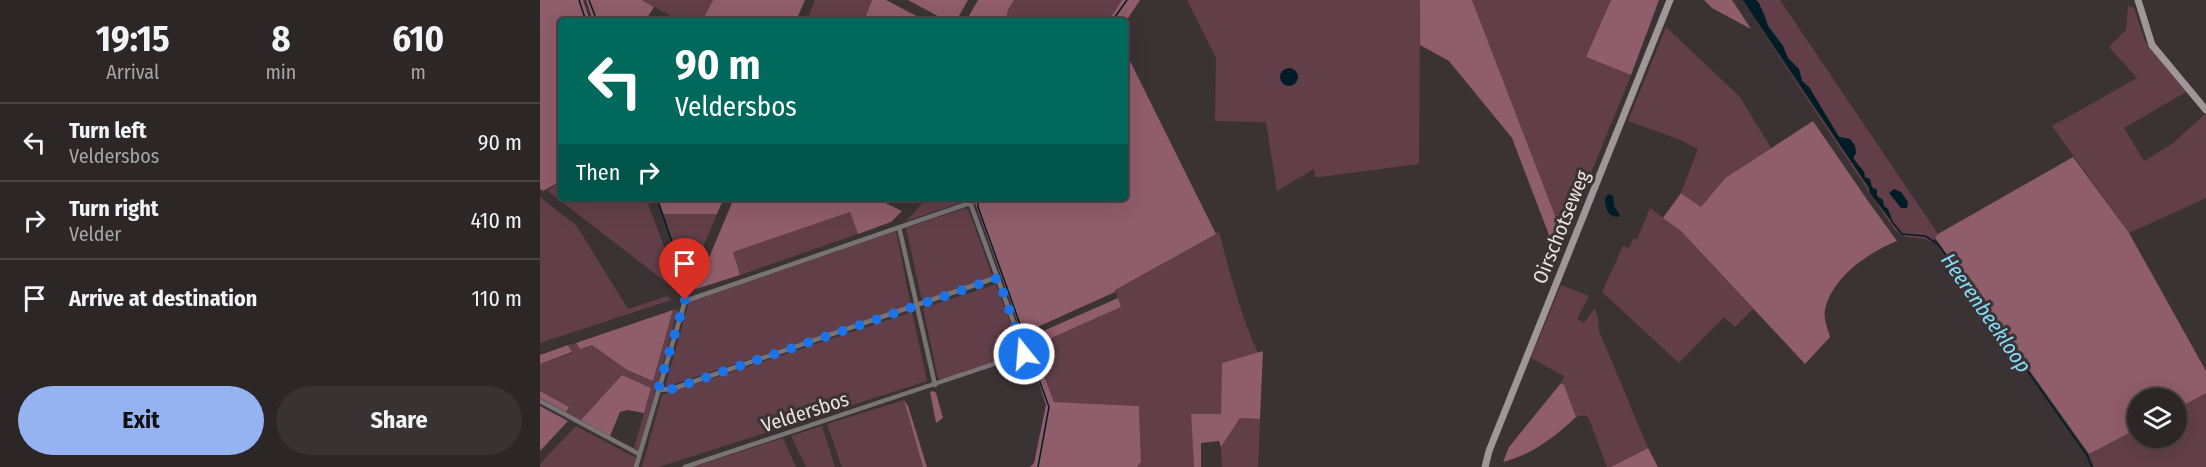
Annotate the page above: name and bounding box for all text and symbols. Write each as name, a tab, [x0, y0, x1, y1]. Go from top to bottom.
text: 19:15	[96, 17, 170, 61]
text: 8	[271, 17, 290, 61]
text: 610	[392, 17, 444, 61]
text: 90 m	[675, 40, 760, 90]
icon: left	[576, 42, 654, 120]
text: Arrival	[106, 60, 159, 84]
text: min	[265, 60, 296, 84]
text: m	[411, 60, 426, 84]
text: Veldersbos	[675, 91, 797, 123]
text: Turn left	[69, 117, 147, 144]
icon: left	[18, 126, 51, 159]
text: 90 m	[478, 129, 522, 156]
text: Veldersbos	[69, 144, 159, 168]
icon: right	[632, 156, 665, 189]
text: Then	[576, 159, 620, 186]
street label: Oirschotseweg	[1527, 166, 1595, 287]
text: Turn right	[69, 195, 158, 222]
icon: right	[18, 204, 51, 237]
text: 410 m	[470, 207, 522, 234]
text: Velder	[69, 222, 121, 246]
pin	[659, 238, 710, 300]
icon: arrive	[668, 247, 701, 280]
water label: Heerenbeekloop	[1935, 248, 2037, 378]
icon: arrive	[18, 282, 51, 315]
text: Arrive at destination	[69, 285, 257, 312]
text: 110 m	[472, 285, 522, 312]
position arrow	[992, 322, 1056, 386]
button: Exit	[18, 386, 264, 455]
button: Share	[276, 386, 522, 455]
street label: Veldersbos	[758, 387, 852, 437]
map controls	[2127, 388, 2187, 448]
button: layers	[2127, 388, 2187, 448]

